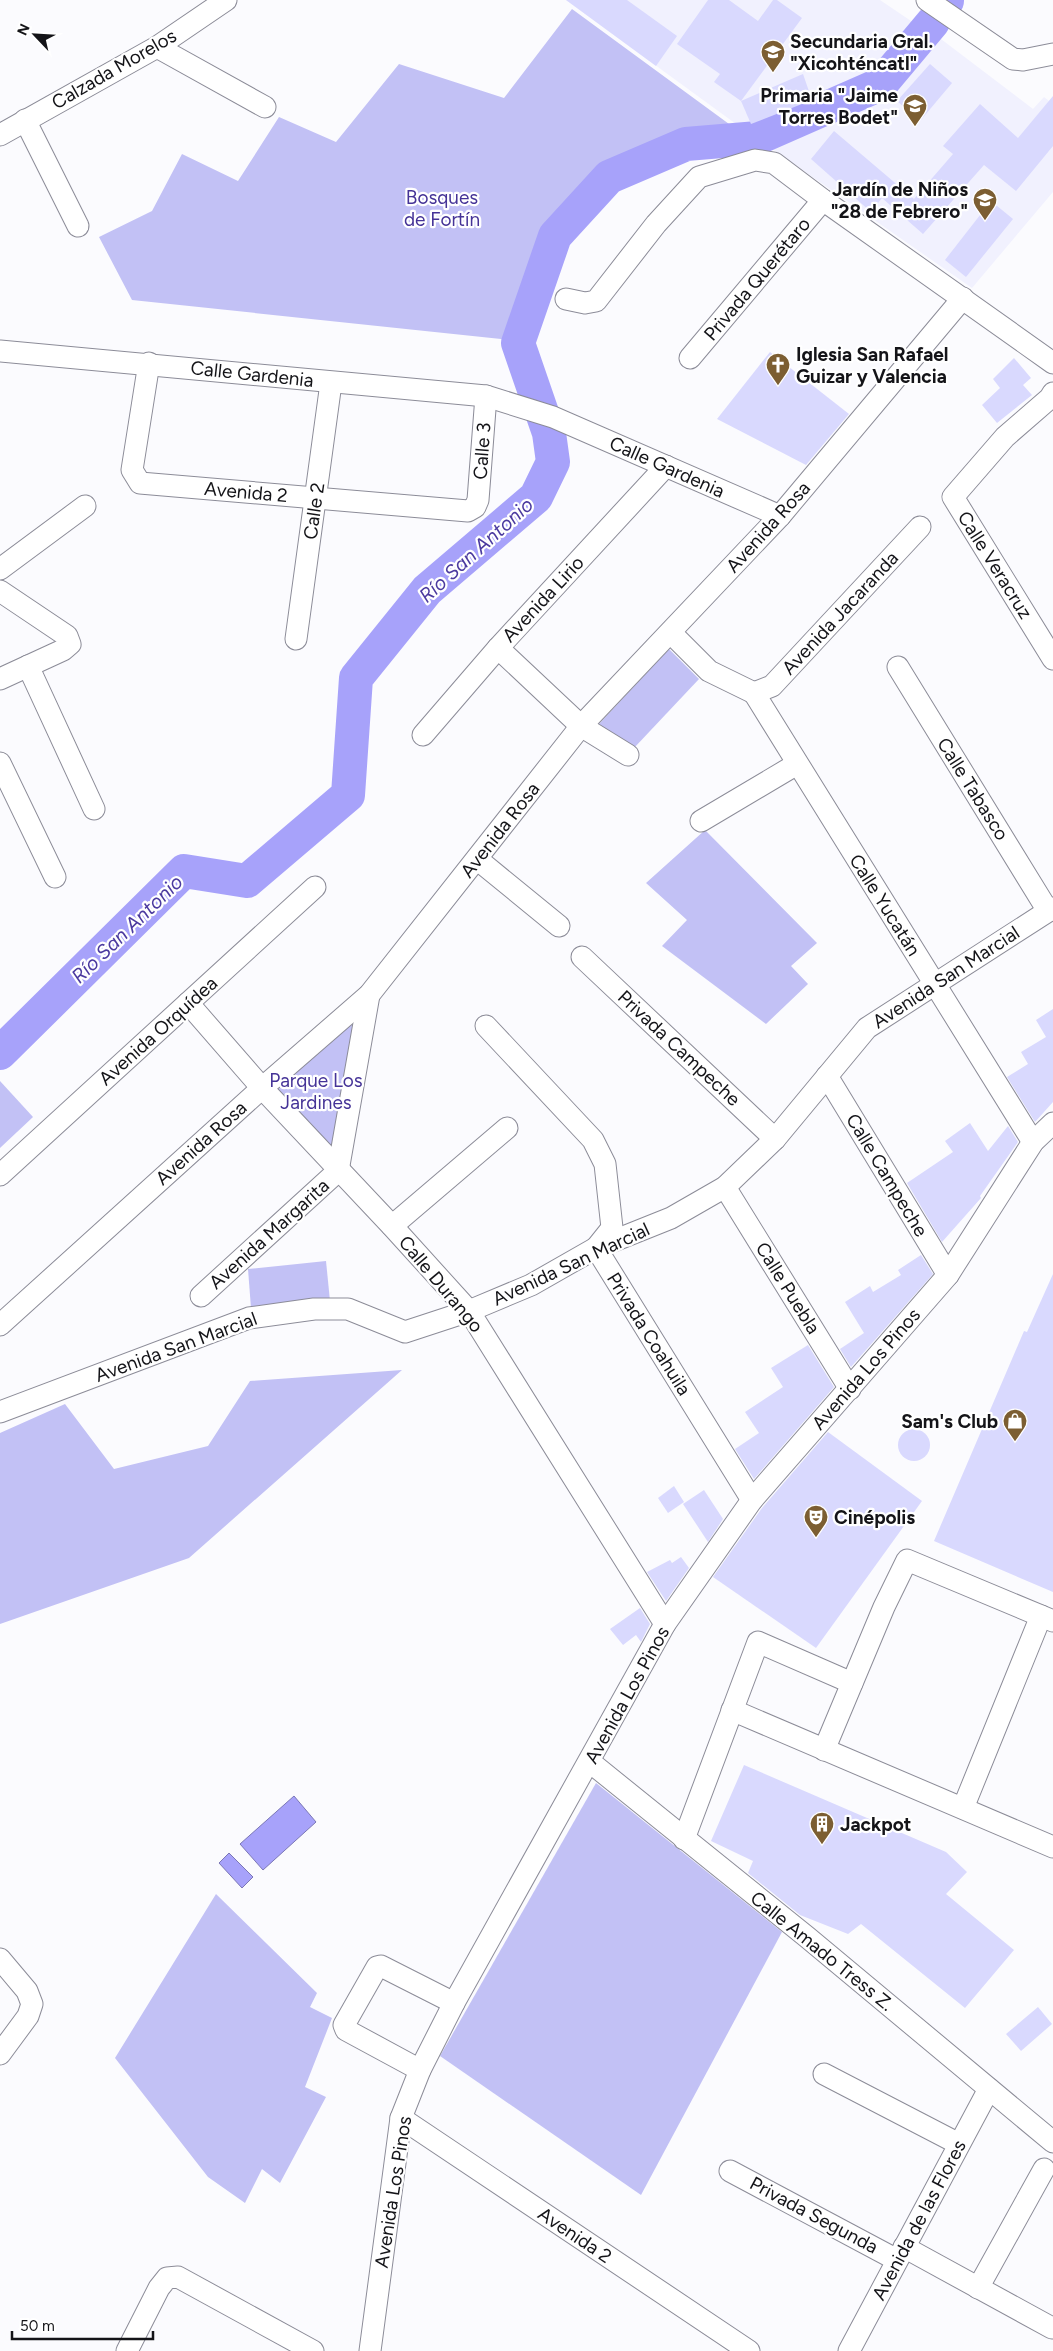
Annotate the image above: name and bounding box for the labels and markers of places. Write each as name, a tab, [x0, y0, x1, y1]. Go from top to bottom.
place label: Secundaria Gral. "Xicohténcatl"	[790, 30, 933, 75]
school or university icon: Secundaria Gral. "Xicohténcatl"	[760, 39, 786, 73]
place label: Primaria "Jaime Torres Bodet"	[760, 84, 898, 129]
school or university icon: Primaria "Jaime Torres Bodet"	[902, 93, 928, 127]
place label: Jardín de Niños "28 de Febrero"	[831, 178, 968, 223]
school or university icon: Jardín de Niños "28 de Febrero"	[972, 187, 998, 221]
place label: Iglesia San Rafael Guizar y Valencia	[796, 343, 949, 388]
church icon: Iglesia San Rafael Guizar y Valencia	[765, 352, 791, 386]
shop icon: Sam's Club	[1002, 1408, 1028, 1442]
place label: Sam's Club	[901, 1410, 998, 1433]
theatre icon: Cinépolis	[803, 1504, 829, 1538]
place label: Cinépolis	[834, 1506, 915, 1529]
building icon: Jackpot	[809, 1811, 835, 1845]
place label: Jackpot	[840, 1813, 912, 1836]

